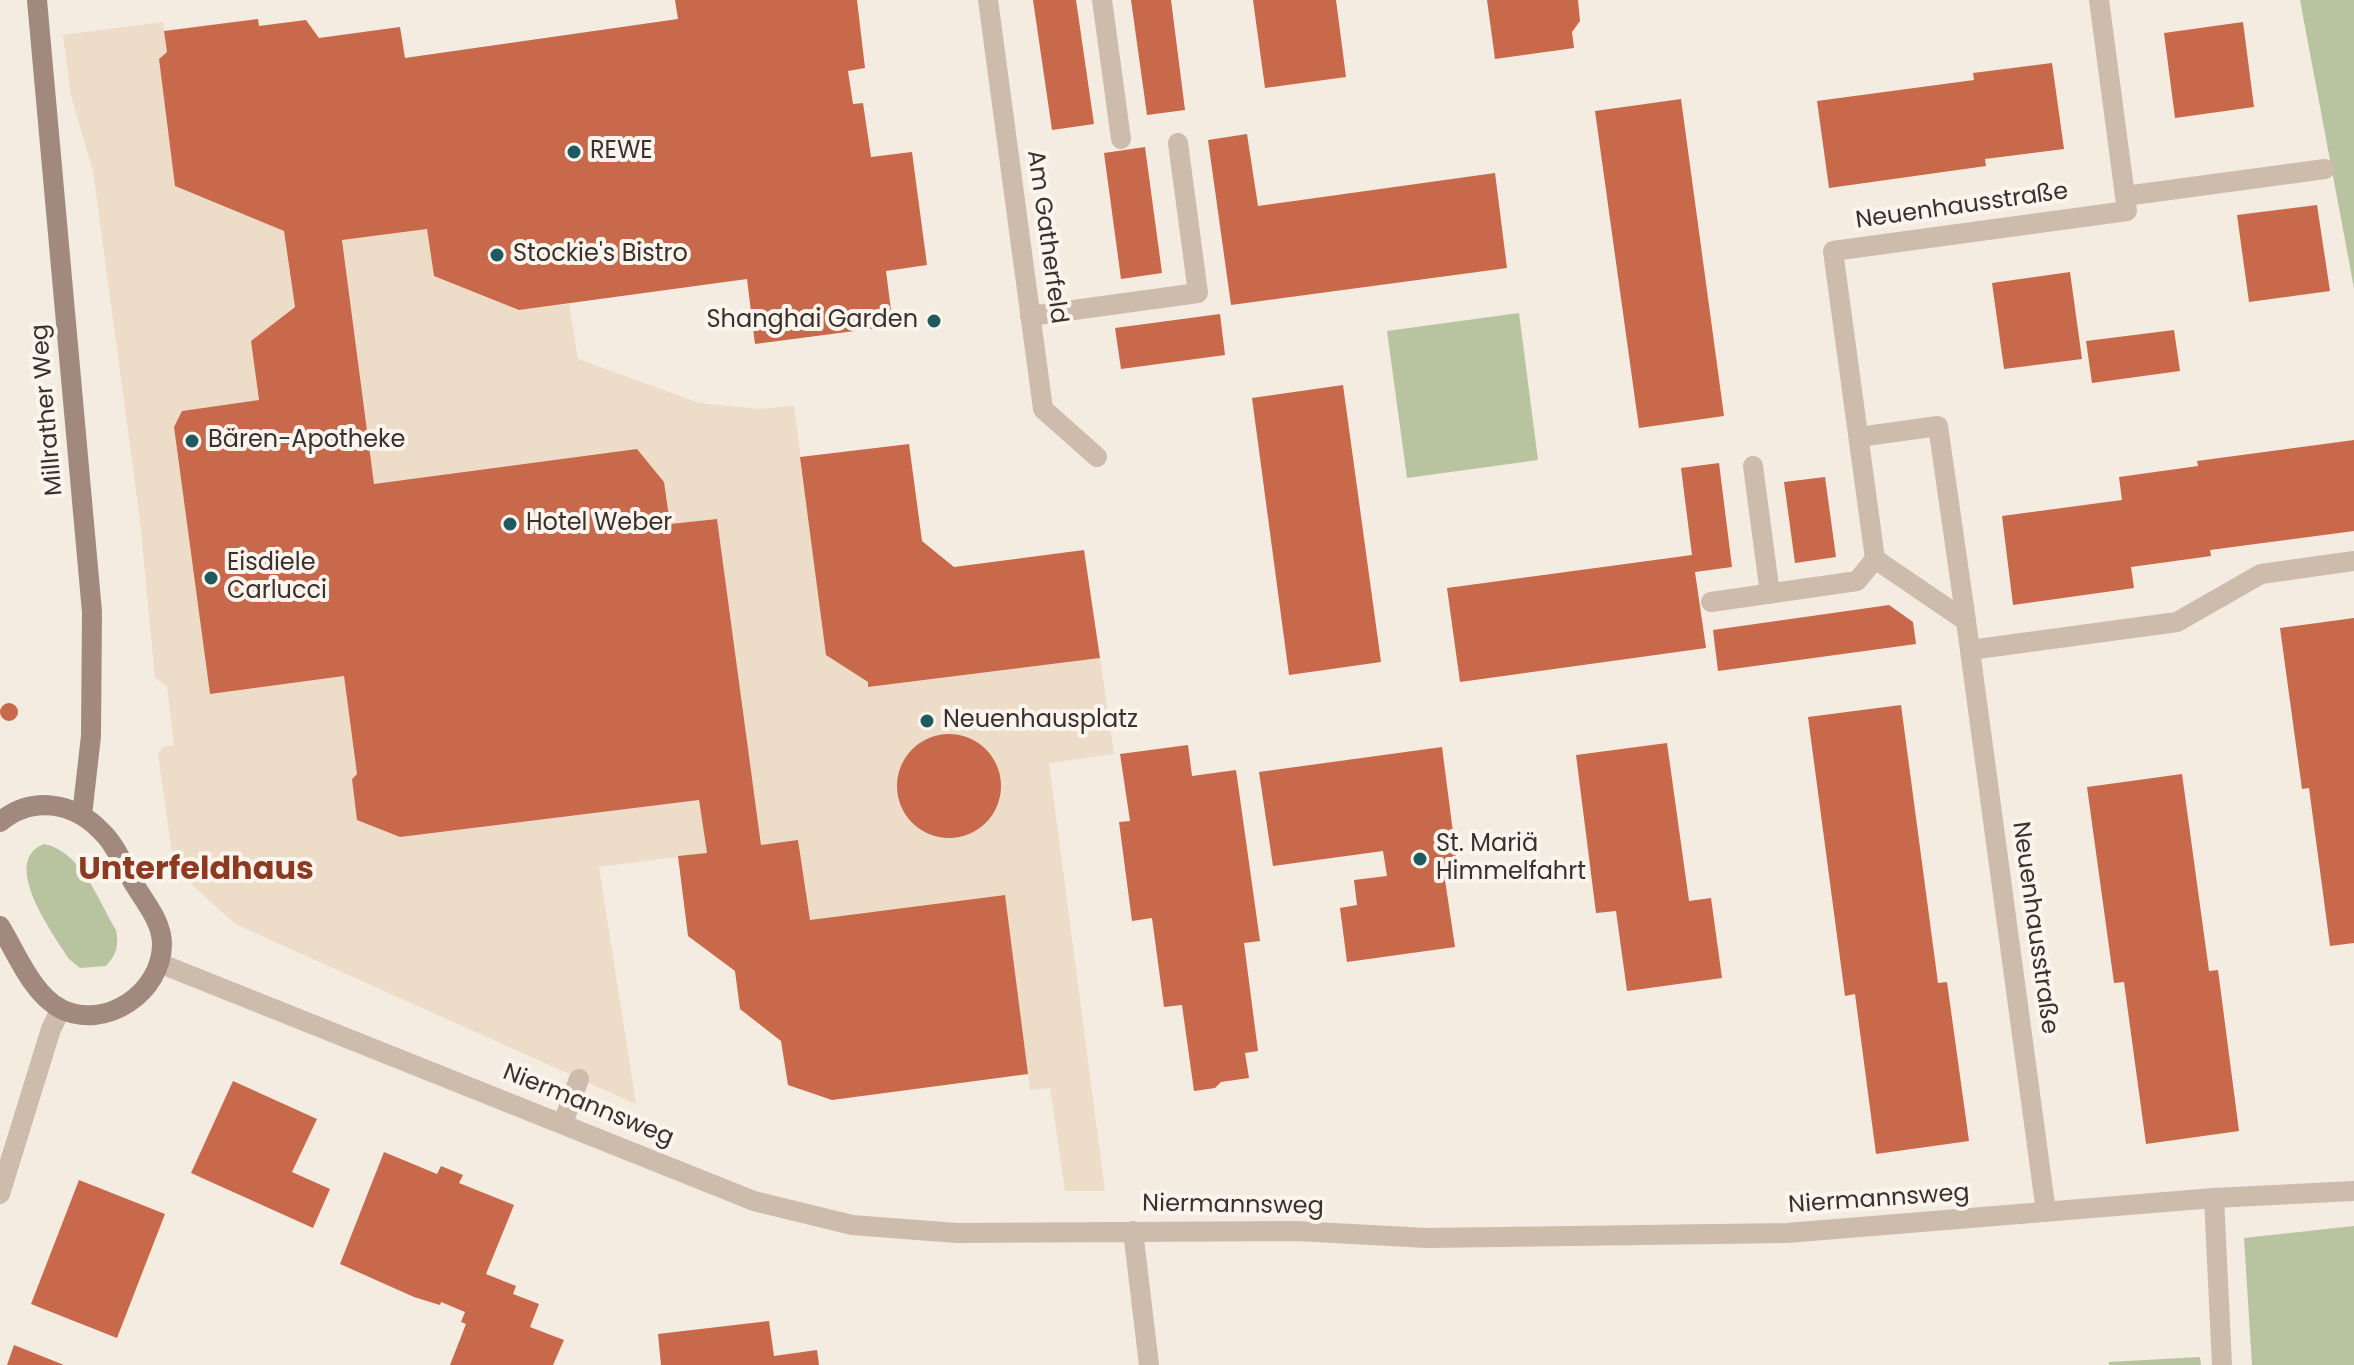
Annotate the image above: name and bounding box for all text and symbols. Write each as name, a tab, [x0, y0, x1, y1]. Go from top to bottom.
place label: REWE	[590, 138, 653, 166]
marker: REWE	[565, 143, 583, 161]
street label: Am Gatherfeld	[1020, 148, 1072, 326]
street label: Neuenhausstraße	[1854, 178, 2070, 236]
place label: Stockie's Bistro	[513, 241, 688, 269]
marker: Stockie's Bistro	[488, 246, 506, 264]
place label: Shanghai Garden	[707, 307, 918, 335]
marker: Shanghai Garden	[925, 312, 943, 330]
street label: Millrather Weg	[26, 323, 70, 497]
place label: Bären-Apotheke	[208, 427, 405, 455]
marker: Bären-Apotheke	[183, 432, 201, 450]
place label: Hotel Weber	[526, 510, 672, 538]
marker: Hotel Weber	[501, 515, 519, 533]
place label: Eisdiele Carlucci	[227, 550, 327, 606]
marker: Eisdiele Carlucci	[202, 569, 220, 587]
place label: Neuenhausplatz	[943, 707, 1138, 735]
marker: Neuenhausplatz	[918, 712, 936, 730]
street label: Neuenhausstraße	[2005, 820, 2063, 1036]
place label: St. Mariä Himmelfahrt	[1436, 831, 1586, 887]
marker: St. Mariä Himmelfahrt	[1411, 850, 1429, 868]
district label: Unterfeldhaus	[78, 852, 314, 890]
street label: Niermannsweg	[498, 1059, 678, 1153]
street label: Niermannsweg	[1787, 1179, 1971, 1221]
street label: Niermannsweg	[1142, 1190, 1324, 1222]

